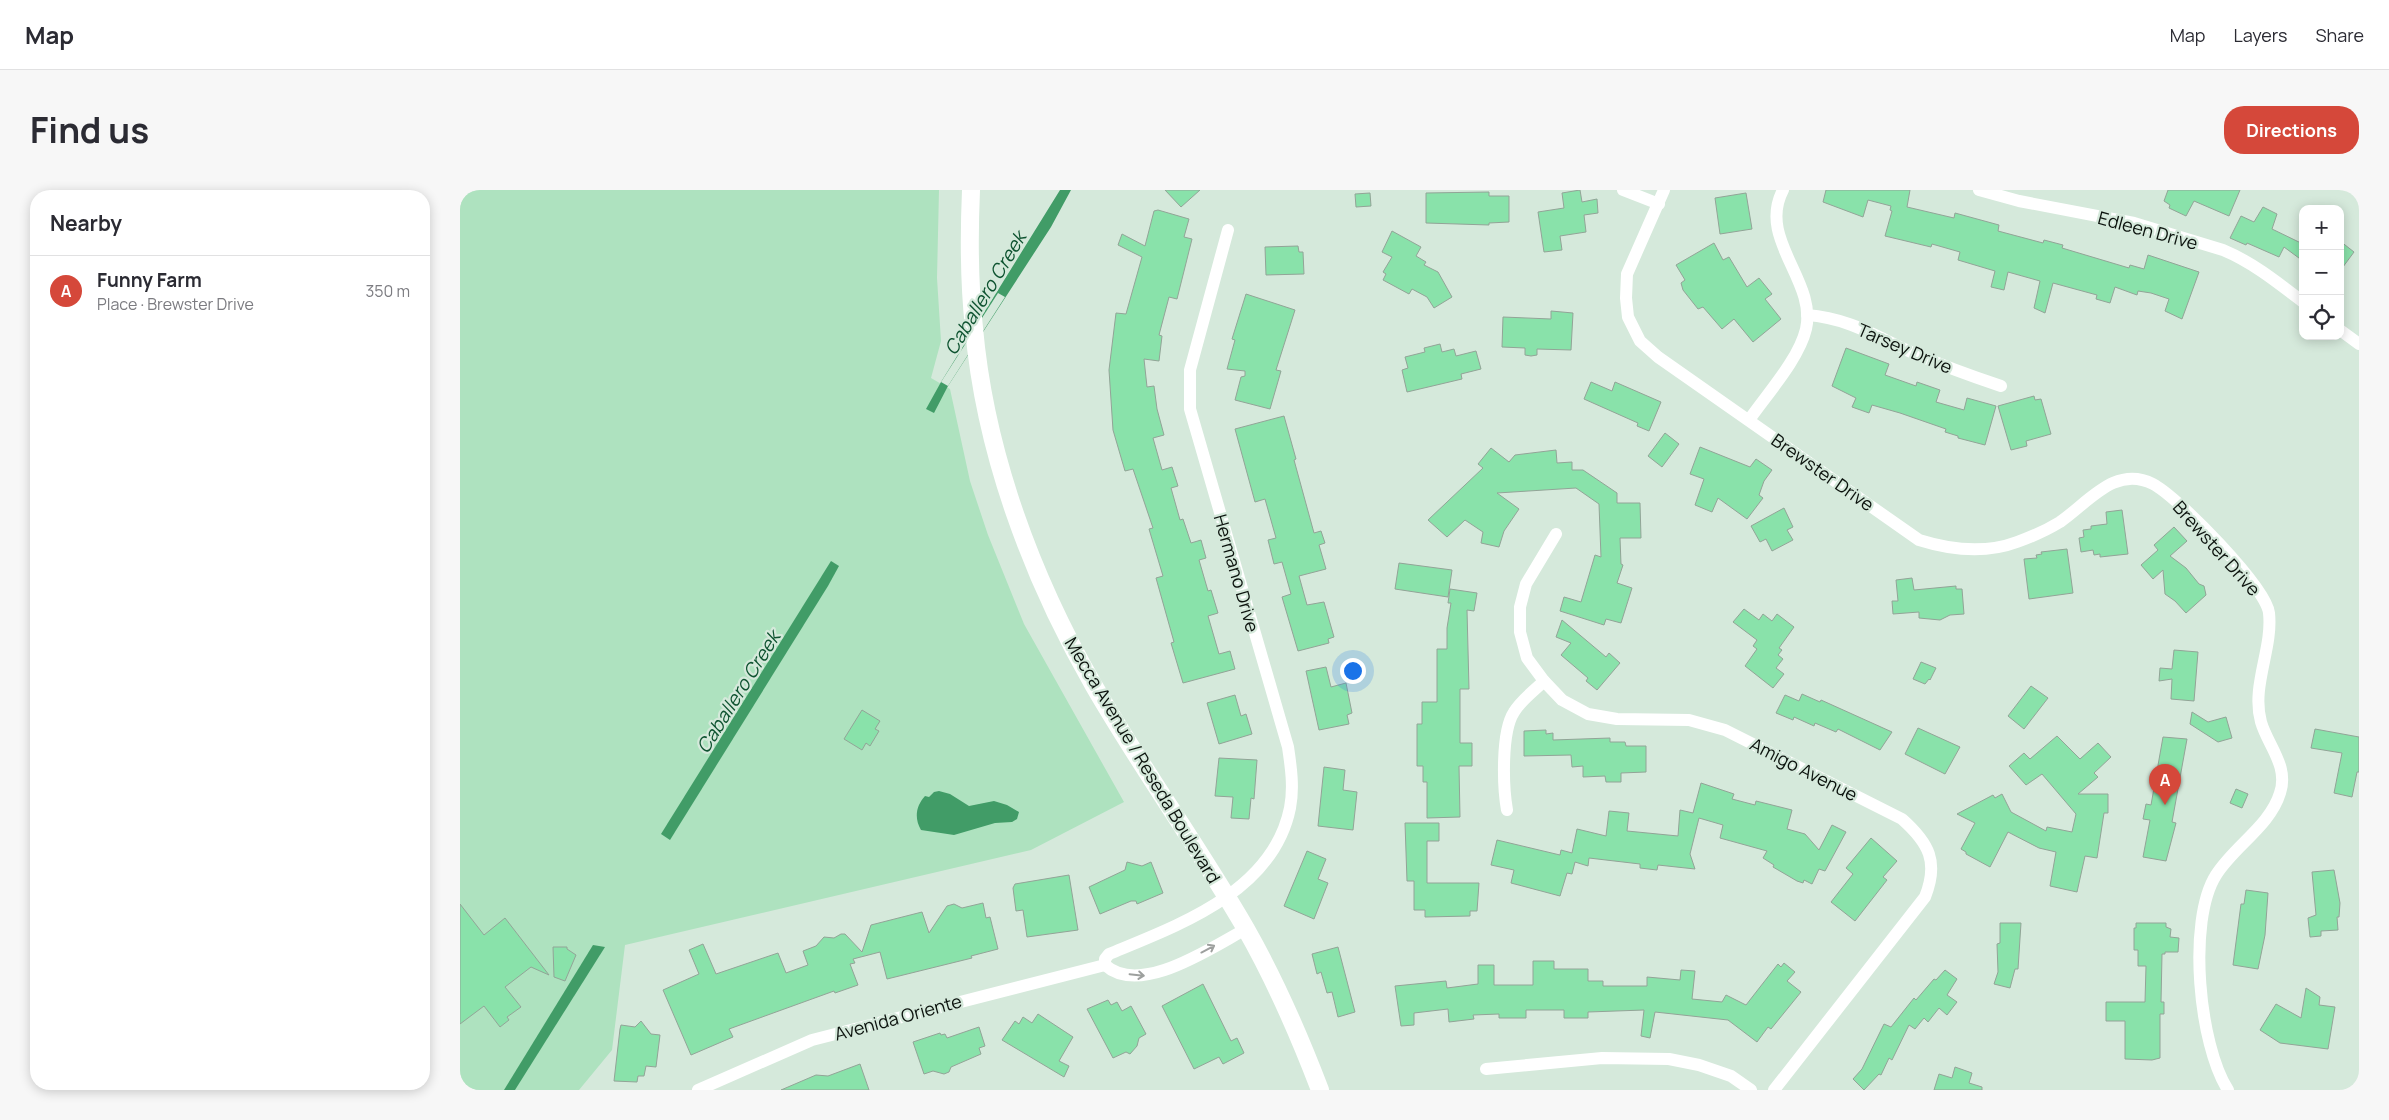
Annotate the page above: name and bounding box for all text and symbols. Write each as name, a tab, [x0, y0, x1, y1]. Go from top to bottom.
text: Map	[25, 18, 74, 51]
text: Map	[2170, 23, 2205, 47]
text: Layers	[2233, 23, 2287, 47]
text: Share	[2315, 23, 2364, 47]
text: Find us	[30, 106, 149, 154]
button: Directions	[2224, 106, 2359, 154]
street label: Edleen Drive	[2095, 205, 2201, 255]
map controls	[2299, 205, 2344, 340]
button: +	[2299, 205, 2344, 250]
text: Nearby	[50, 209, 122, 237]
water label: Caballero Creek	[938, 224, 1033, 359]
button: −	[2299, 250, 2344, 295]
text: Funny Farm	[97, 267, 202, 293]
text: A	[61, 280, 71, 302]
text: 350 m	[365, 280, 410, 302]
text: Place · Brewster Drive	[97, 293, 254, 315]
button: locate	[2299, 295, 2344, 340]
street label: Tarsey Drive	[1854, 317, 1956, 379]
street label: Brewster Drive	[1767, 428, 1879, 516]
street label: Brewster Drive	[2168, 495, 2266, 601]
street label: Hermano Drive	[1209, 511, 1265, 635]
water label: Caballero Creek	[690, 624, 787, 758]
street label: Mecca Avenue / Reseda Boulevard	[1060, 632, 1226, 888]
your location	[1340, 658, 1366, 684]
street label: Amigo Avenue	[1746, 732, 1862, 806]
pin: A	[2149, 764, 2181, 805]
one-way arrow	[1201, 944, 1216, 954]
one-way arrow	[1129, 970, 1145, 980]
street label: Avenida Oriente	[832, 988, 964, 1046]

